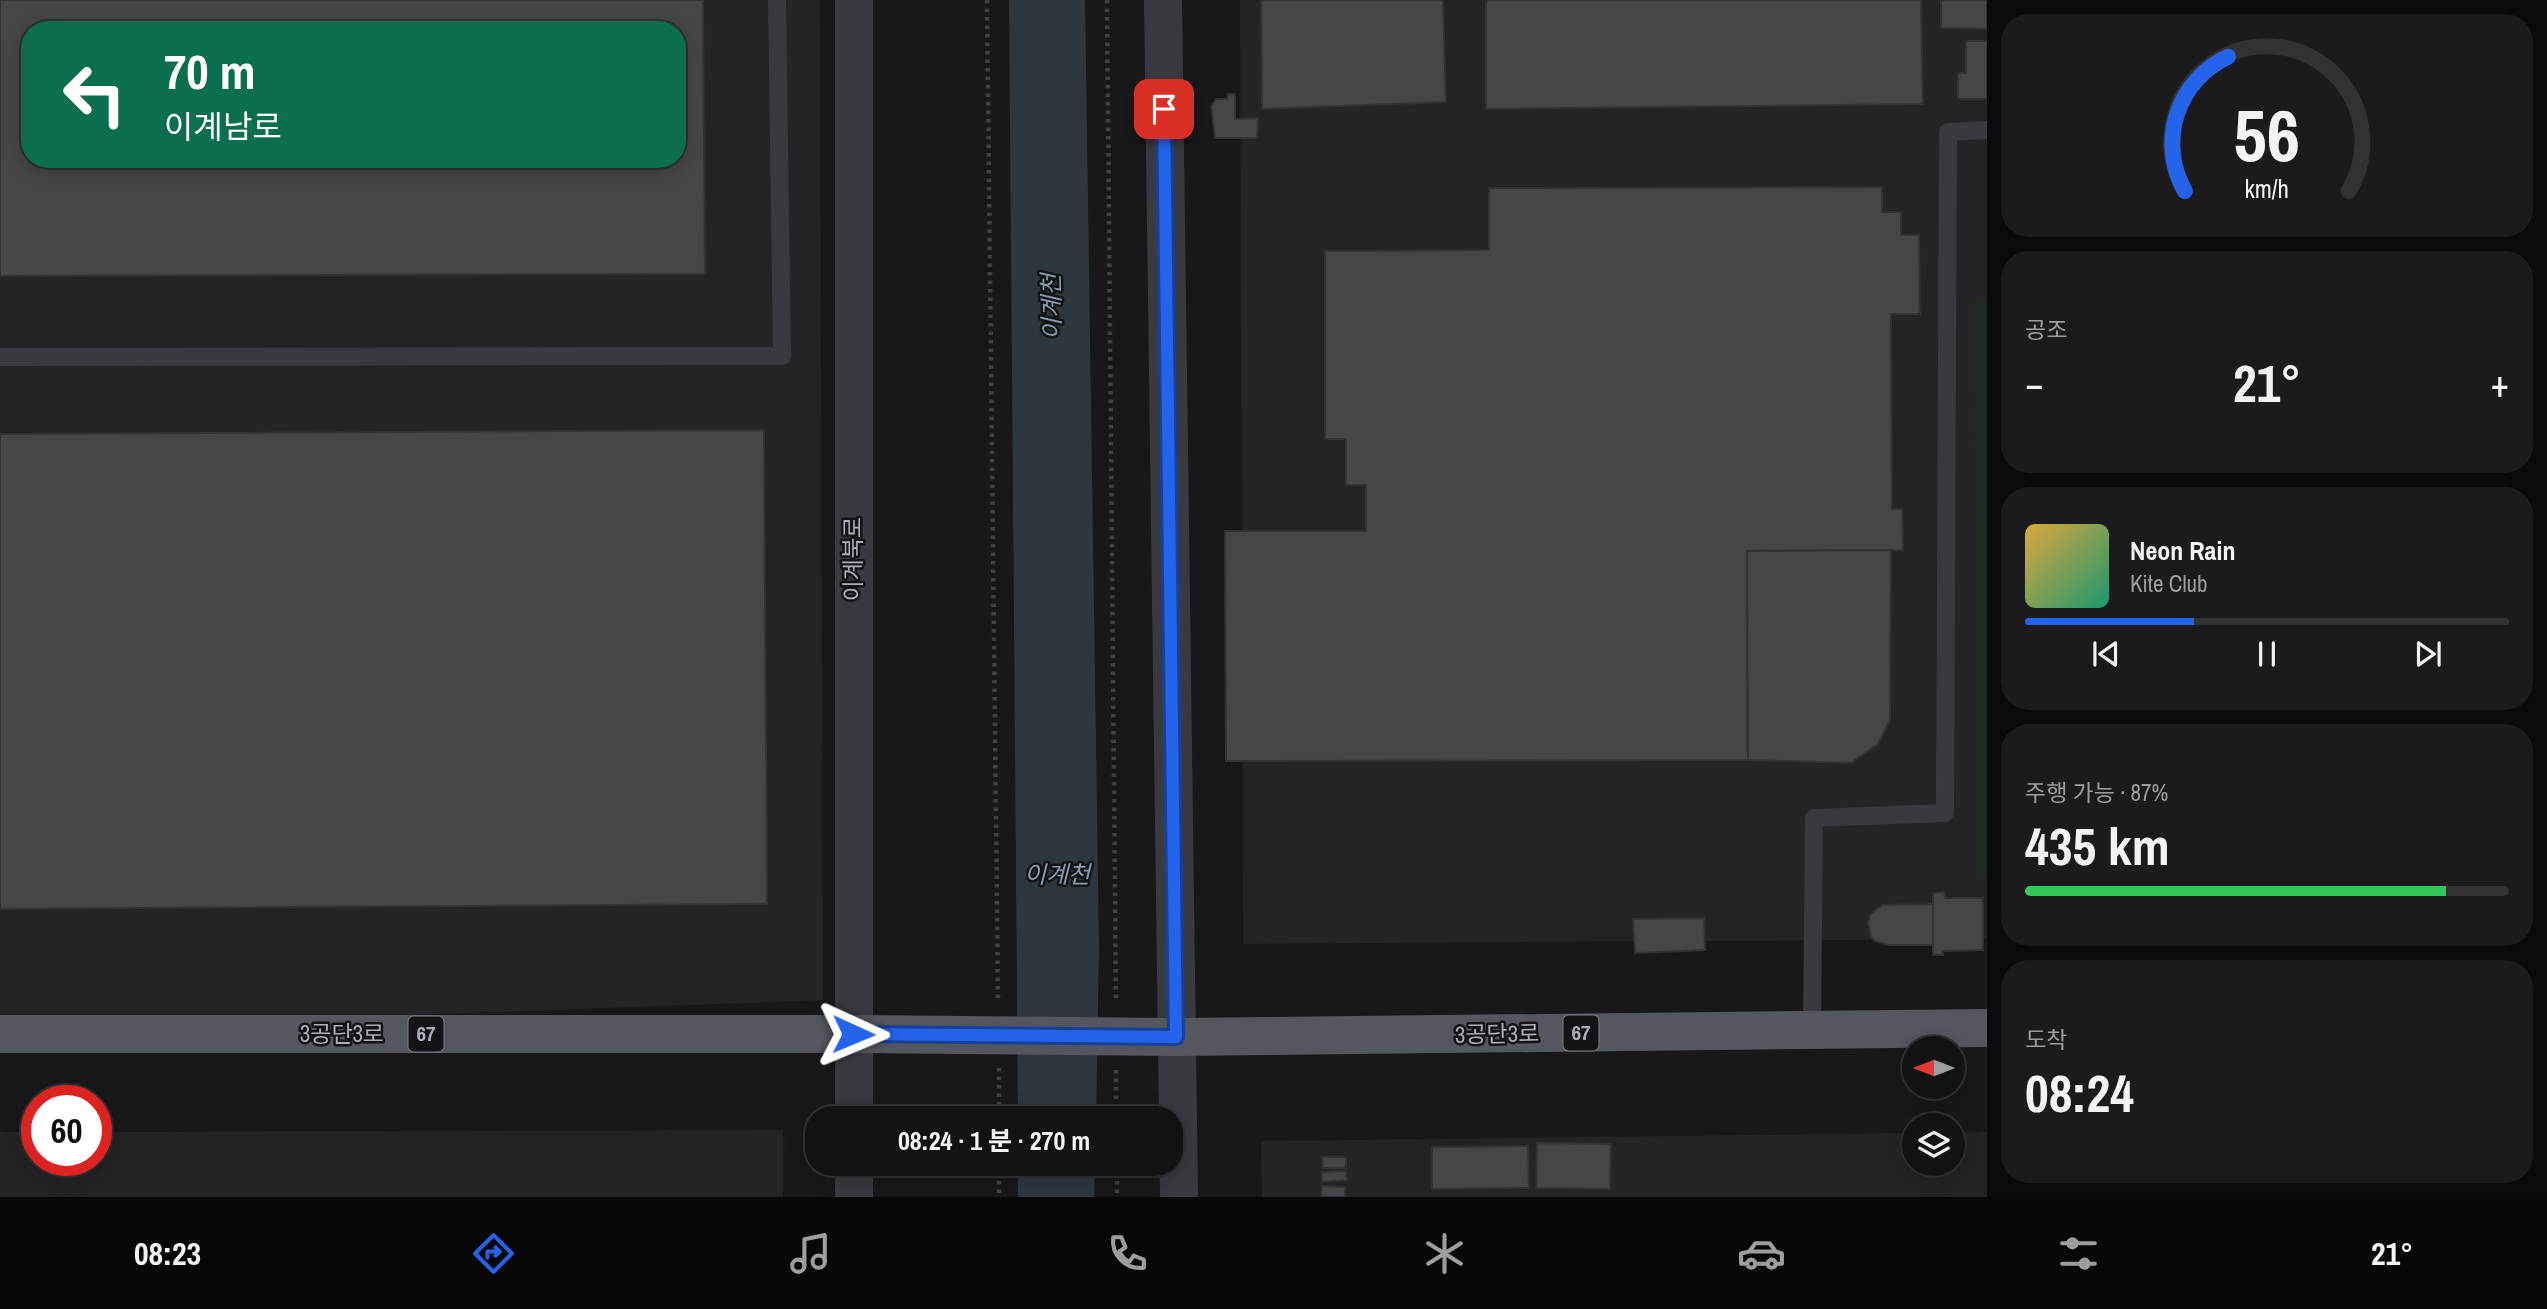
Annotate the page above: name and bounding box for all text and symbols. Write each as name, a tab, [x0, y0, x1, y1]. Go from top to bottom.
text: 70 m	[164, 38, 256, 104]
icon: left	[49, 49, 140, 140]
pin	[1134, 79, 1194, 139]
text: 56	[2234, 87, 2300, 185]
icon: arrive	[1145, 90, 1183, 128]
text: 이계남로	[164, 105, 282, 148]
text: km/h	[2245, 172, 2289, 206]
water label: 이계천	[1034, 271, 1068, 340]
text: 공조	[2025, 314, 2067, 345]
text: 21°	[2233, 348, 2301, 418]
text: −	[2025, 358, 2043, 409]
text: +	[2491, 358, 2509, 409]
street label: 이계북로	[837, 517, 868, 601]
text: Neon Rain	[2130, 533, 2235, 568]
text: Kite Club	[2130, 568, 2208, 599]
icon: previous	[2087, 635, 2125, 673]
icon: pause	[2248, 635, 2286, 673]
icon: next	[2409, 635, 2447, 673]
text: 주행 가능 · 87%	[2025, 777, 2168, 808]
text: 435 km	[2025, 811, 2170, 881]
water label: 이계천	[1024, 858, 1093, 890]
position arrow	[816, 997, 890, 1071]
road number: 67	[408, 1016, 444, 1052]
road number: 67	[1564, 1016, 1598, 1050]
street label: 3공단3로	[1454, 1017, 1539, 1050]
street label: 3공단3로	[300, 1018, 384, 1049]
text: 도착	[2025, 1024, 2067, 1055]
north arrow	[1902, 1036, 1965, 1099]
map controls	[1902, 1036, 1965, 1176]
text: 08:24	[2025, 1058, 2134, 1128]
speed limit sign: 60	[21, 1085, 112, 1176]
button: layers	[1902, 1113, 1965, 1176]
text: 08:24 · 1 분 · 270 m	[898, 1123, 1090, 1158]
icon: directions	[469, 1229, 518, 1278]
icon: music	[786, 1229, 835, 1278]
icon: phone	[1103, 1229, 1152, 1278]
icon: climate	[1420, 1229, 1469, 1278]
icon: car	[1737, 1229, 1786, 1278]
icon: filters	[2054, 1229, 2103, 1278]
text: 08:23	[134, 1232, 201, 1275]
text: 21°	[2371, 1232, 2413, 1275]

